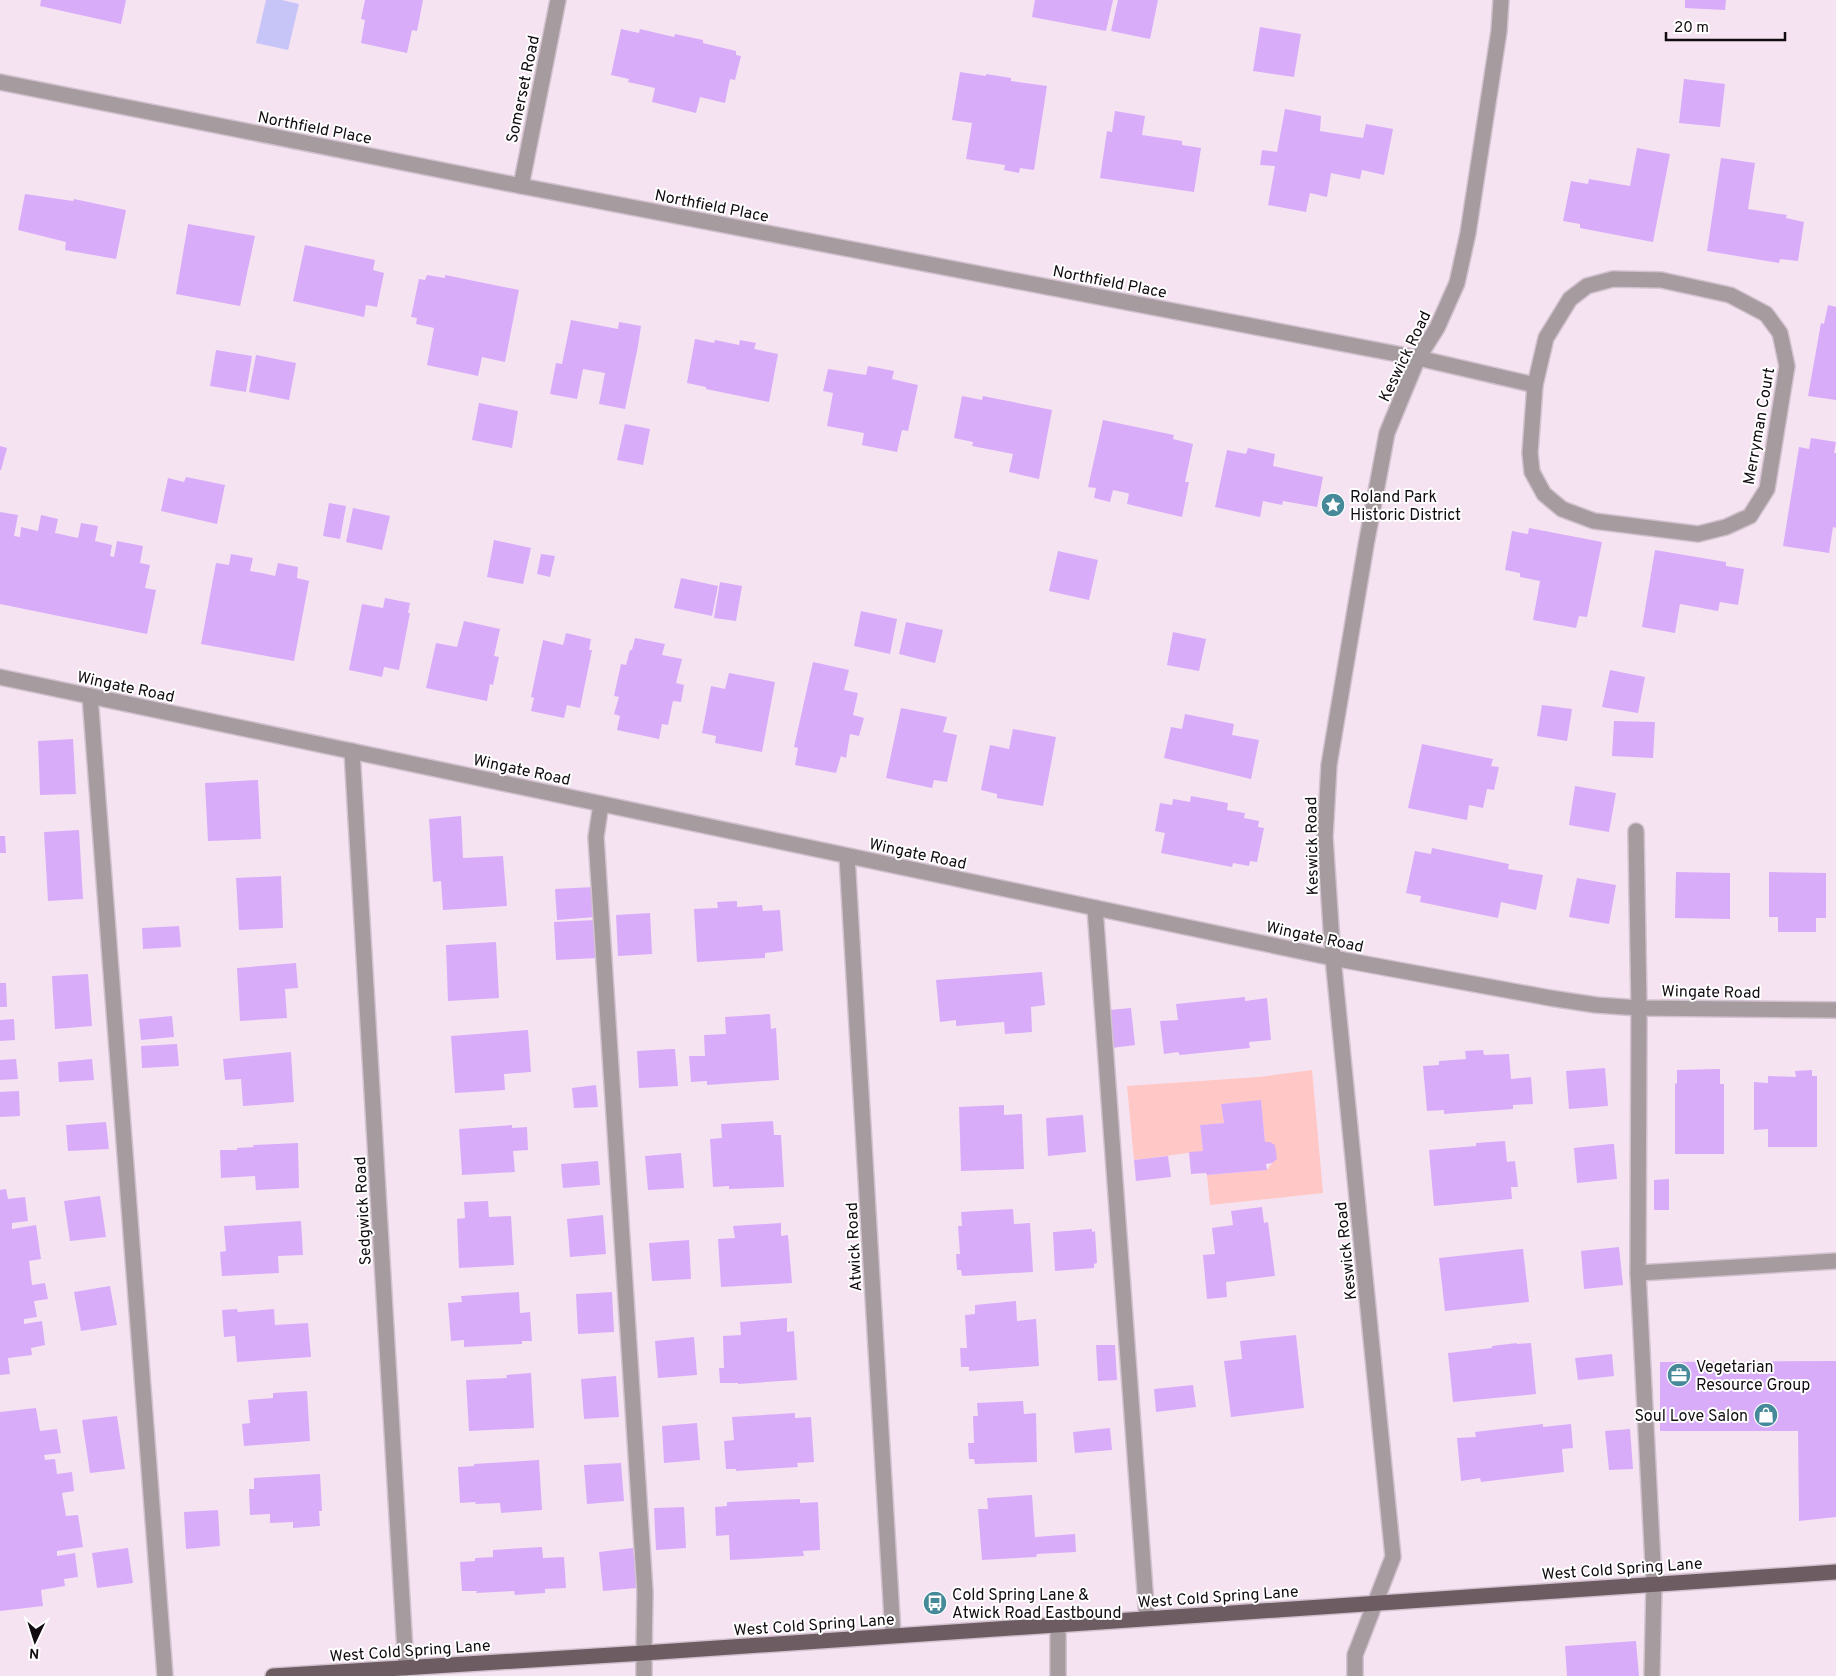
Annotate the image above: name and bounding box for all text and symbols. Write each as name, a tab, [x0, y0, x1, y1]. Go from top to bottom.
scale bar	[1666, 10, 1785, 42]
text: 20 m	[1674, 19, 1709, 38]
street label: Somerset Road	[503, 34, 545, 145]
street label: Northfield Place	[256, 108, 373, 150]
street label: Northfield Place	[653, 186, 770, 228]
street label: Northfield Place	[1051, 262, 1168, 304]
street label: Keswick Road	[1375, 308, 1436, 406]
street label: Merryman Court	[1740, 366, 1780, 487]
place label: Roland Park Historic District	[1350, 488, 1461, 526]
place icon: Roland Park Historic District	[1320, 492, 1346, 518]
street label: Wingate Road	[75, 668, 176, 708]
street label: Wingate Road	[471, 751, 572, 791]
street label: Keswick Road	[1302, 796, 1324, 896]
street label: Wingate Road	[867, 835, 968, 875]
street label: Wingate Road	[1264, 918, 1365, 958]
street label: Wingate Road	[1661, 982, 1761, 1004]
street label: Sedgwick Road	[351, 1156, 377, 1266]
street label: Keswick Road	[1332, 1201, 1362, 1301]
street label: Atwick Road	[843, 1202, 867, 1292]
place label: Vegetarian Resource Group	[1696, 1358, 1810, 1396]
office icon: Vegetarian Resource Group	[1666, 1362, 1692, 1388]
shop icon: Soul Love Salon	[1753, 1402, 1779, 1428]
place label: Soul Love Salon	[1634, 1407, 1748, 1427]
street label: West Cold Spring Lane	[1541, 1554, 1703, 1586]
street label: West Cold Spring Lane	[1137, 1582, 1299, 1614]
place label: Cold Spring Lane & Atwick Road Eastbound	[952, 1586, 1122, 1624]
bus stop icon: Cold Spring Lane & Atwick Road Eastbound	[922, 1590, 948, 1616]
street label: West Cold Spring Lane	[733, 1610, 895, 1642]
north arrow	[10, 1616, 60, 1666]
street label: West Cold Spring Lane	[329, 1636, 491, 1668]
text: N	[29, 1644, 40, 1661]

